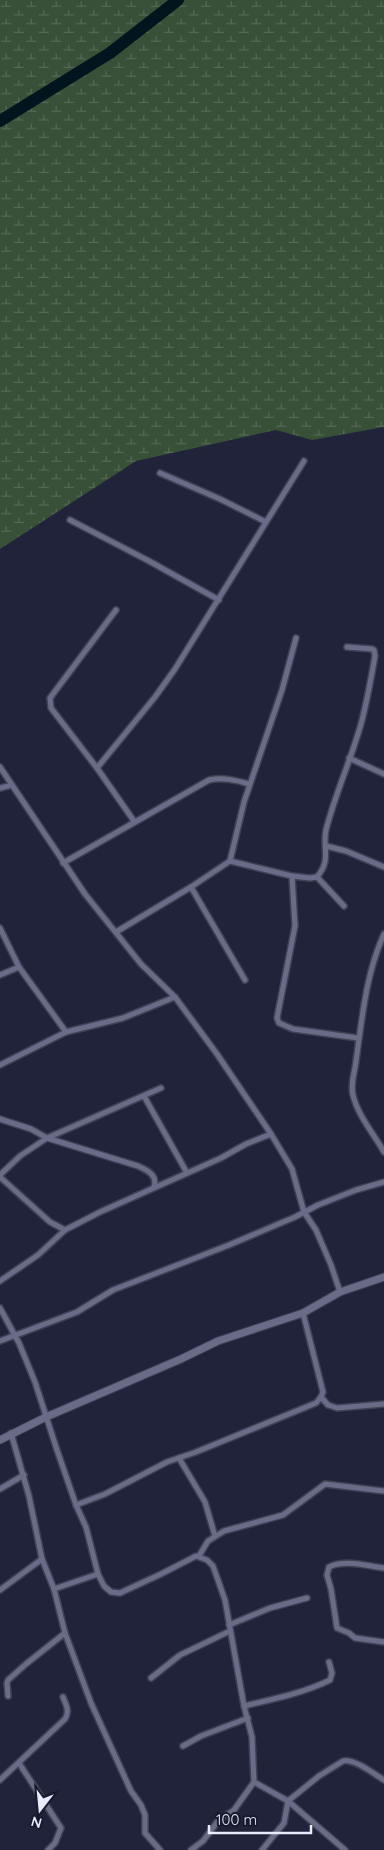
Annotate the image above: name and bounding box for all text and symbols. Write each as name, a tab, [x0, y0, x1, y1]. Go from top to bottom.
north arrow	[15, 1785, 65, 1835]
scale bar	[209, 1802, 312, 1834]
text: 100 m	[216, 1810, 257, 1829]
text: N	[29, 1812, 44, 1833]

